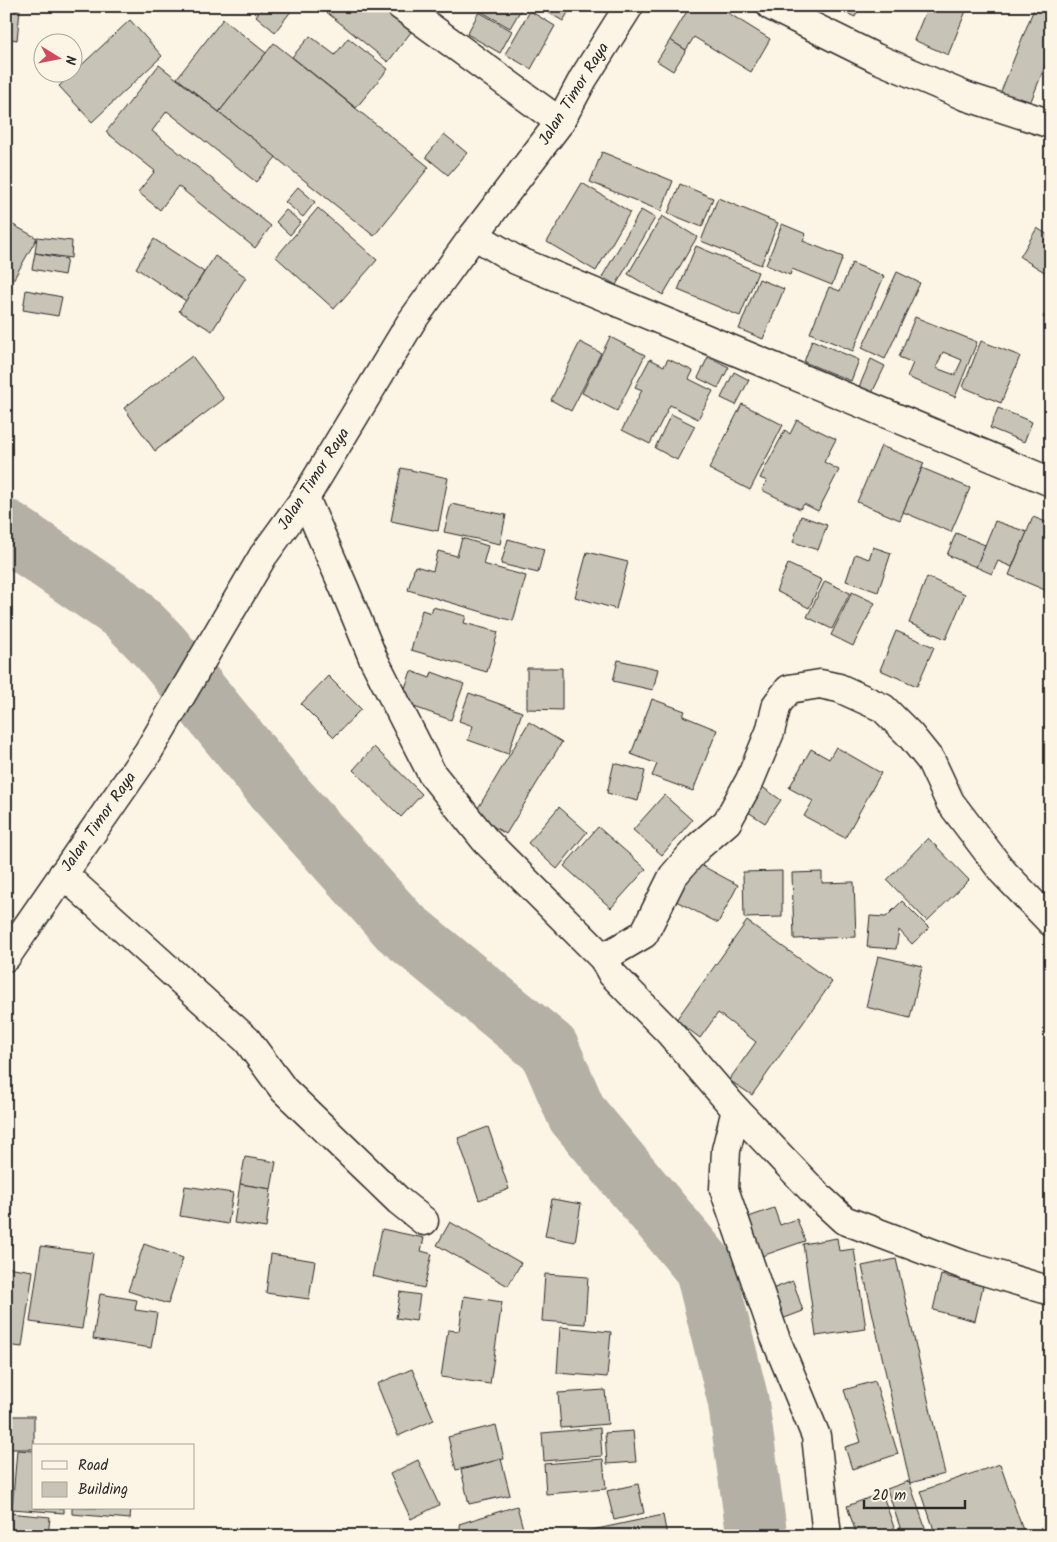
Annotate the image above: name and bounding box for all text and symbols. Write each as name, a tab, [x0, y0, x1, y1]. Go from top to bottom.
north arrow	[32, 32, 82, 82]
street label: Jalan Timor Raya	[532, 38, 616, 150]
text: N	[58, 54, 81, 67]
street label: Jalan Timor Raya	[272, 423, 356, 535]
street label: Jalan Timor Raya	[55, 767, 143, 877]
legend	[32, 1444, 195, 1510]
text: Road	[78, 1454, 109, 1478]
scale bar	[864, 1477, 966, 1509]
text: Building	[78, 1478, 128, 1502]
text: 20 m	[872, 1484, 906, 1508]

